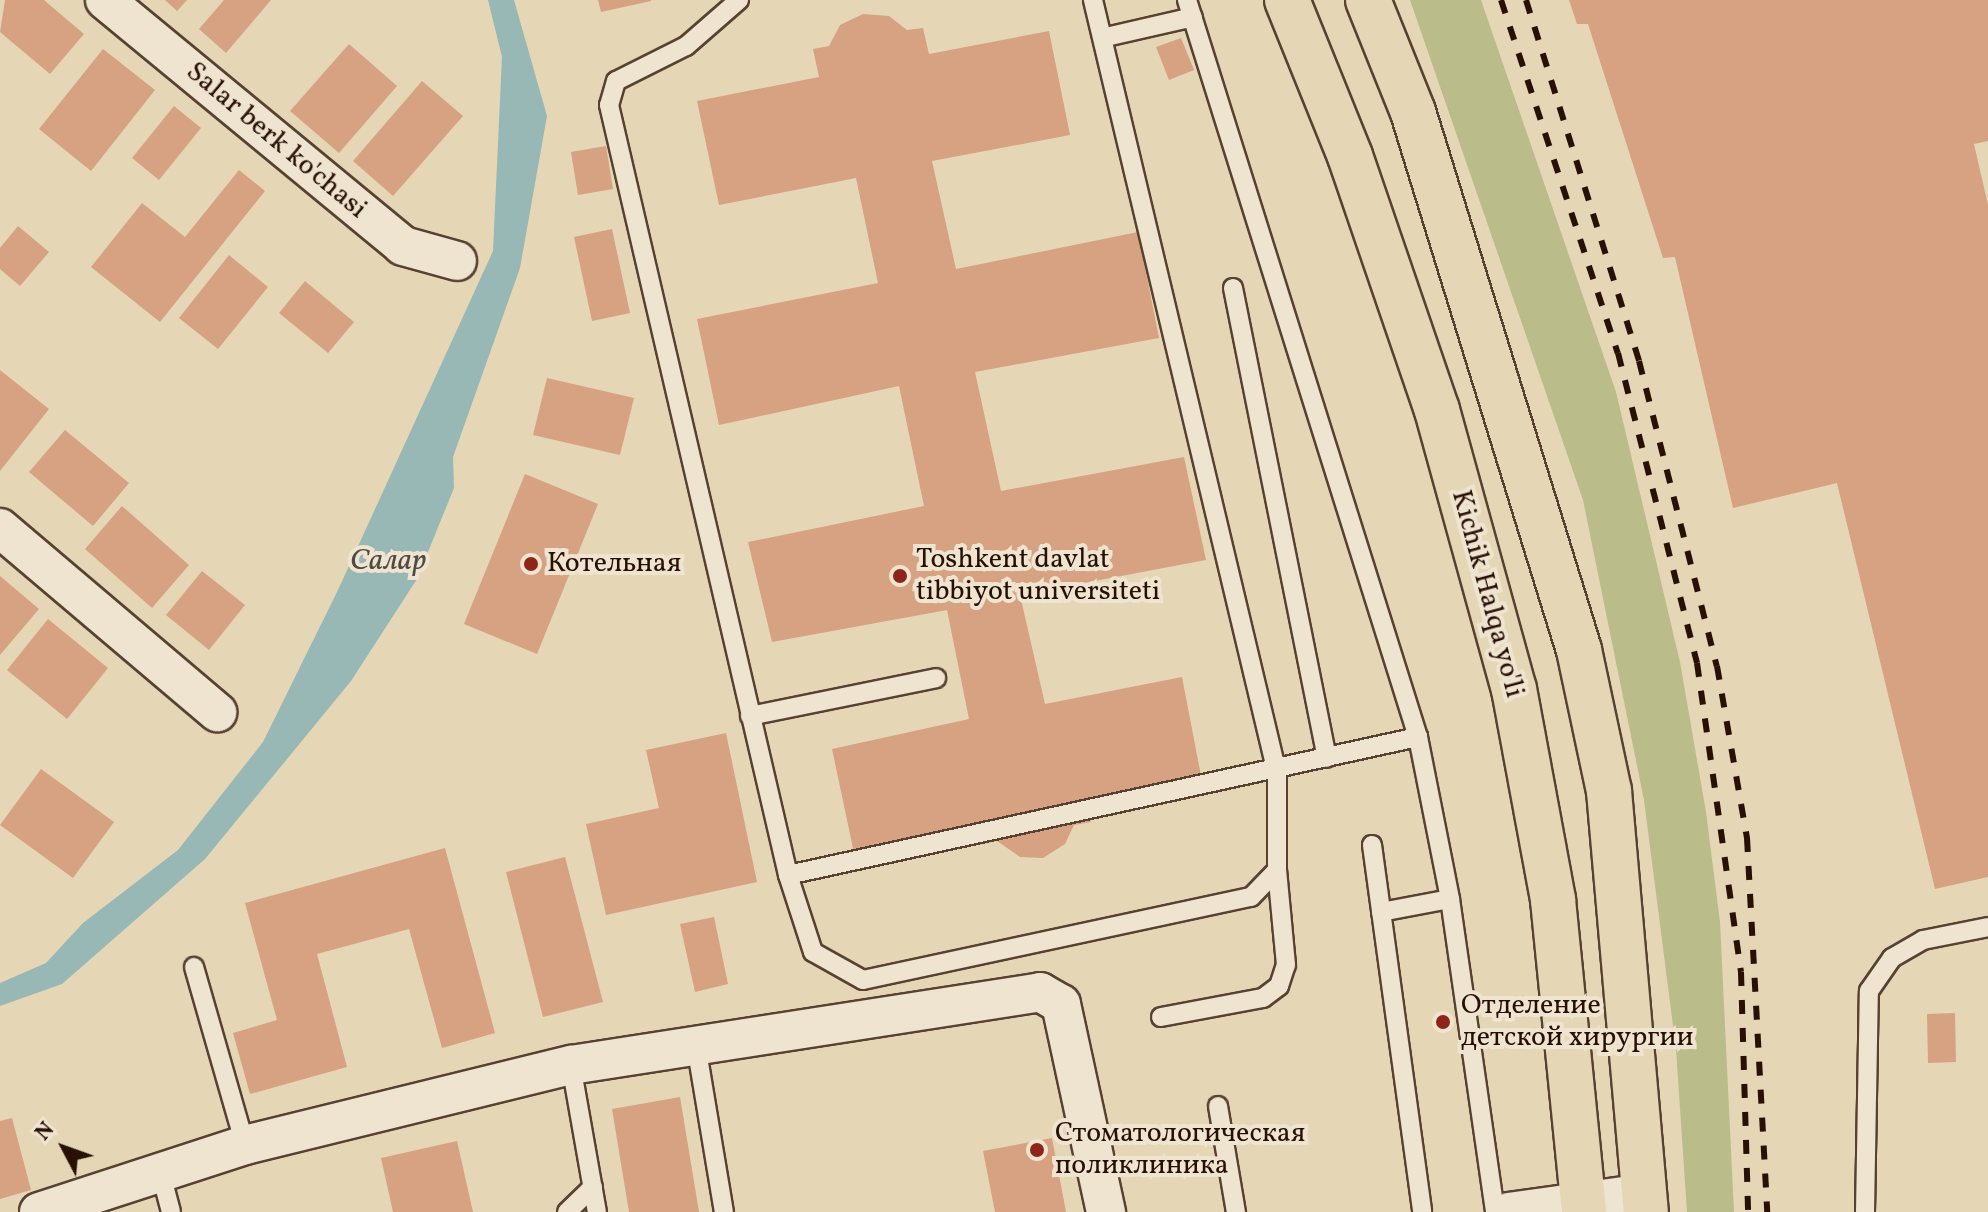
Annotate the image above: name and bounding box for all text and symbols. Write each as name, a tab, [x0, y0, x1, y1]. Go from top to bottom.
street label: Salar berk ko'chasi	[179, 56, 373, 226]
street label: Kichik Halqa yo'li	[1443, 486, 1531, 702]
water label: Салар	[350, 543, 426, 579]
place label: Toshkent davlat tibbiyot universiteti	[916, 543, 1160, 609]
place label: Котельная	[547, 547, 681, 581]
marker: Котельная	[522, 555, 540, 573]
marker: Toshkent davlat tibbiyot universiteti	[891, 567, 909, 585]
place label: Отделение детской хирургии	[1461, 989, 1694, 1055]
marker: Отделение детской хирургии	[1432, 1011, 1454, 1033]
north arrow	[24, 1108, 104, 1188]
text: N	[29, 1116, 62, 1148]
place label: Стоматологическая поликлиника	[1055, 1117, 1305, 1183]
marker: Стоматологическая поликлиника	[1026, 1139, 1048, 1161]

